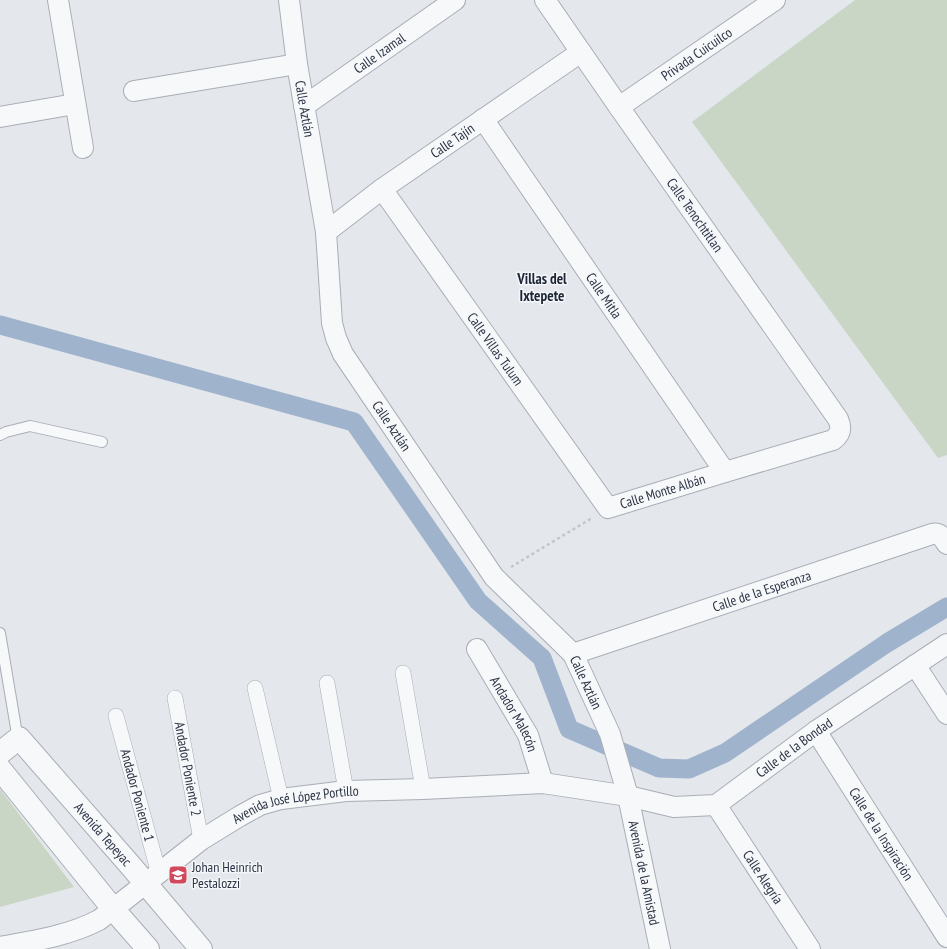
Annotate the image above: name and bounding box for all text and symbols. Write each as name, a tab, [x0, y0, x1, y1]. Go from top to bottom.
street label: Privada Cuicuilco	[658, 23, 735, 84]
street label: Calle Izamal	[350, 28, 409, 77]
street label: Calle Aztlán	[291, 79, 318, 139]
street label: Calle Tajín	[427, 119, 478, 162]
street label: Calle Tenochtitlan	[663, 174, 727, 256]
district label: Villas del Ixtepete	[516, 269, 567, 305]
street label: Calle Mitla	[582, 269, 626, 322]
street label: Calle Villas Tulum	[463, 309, 527, 389]
street label: Calle Aztlán	[368, 397, 415, 455]
street label: Calle Monte Albán	[618, 470, 707, 513]
street label: Calle de la Esperanza	[710, 566, 813, 616]
street label: Calle Aztlán	[566, 653, 606, 712]
street label: Andador Malecón	[486, 673, 542, 754]
street label: Calle de la Bondad	[752, 714, 836, 781]
street label: Andador Poniente 2	[171, 720, 205, 817]
street label: Andador Poniente 1	[116, 747, 159, 843]
street label: Avenida José López Portillo	[229, 782, 359, 828]
street label: Calle de la Inspiración	[845, 784, 918, 884]
street label: Avenida Tepeyac	[70, 799, 136, 870]
street label: Avenida de la Amistad	[624, 819, 664, 927]
street label: Calle Alegría	[739, 847, 787, 907]
place label: Johan Heinrich Pestalozzi	[191, 858, 263, 892]
school or university icon: Johan Heinrich Pestalozzi	[167, 864, 189, 886]

